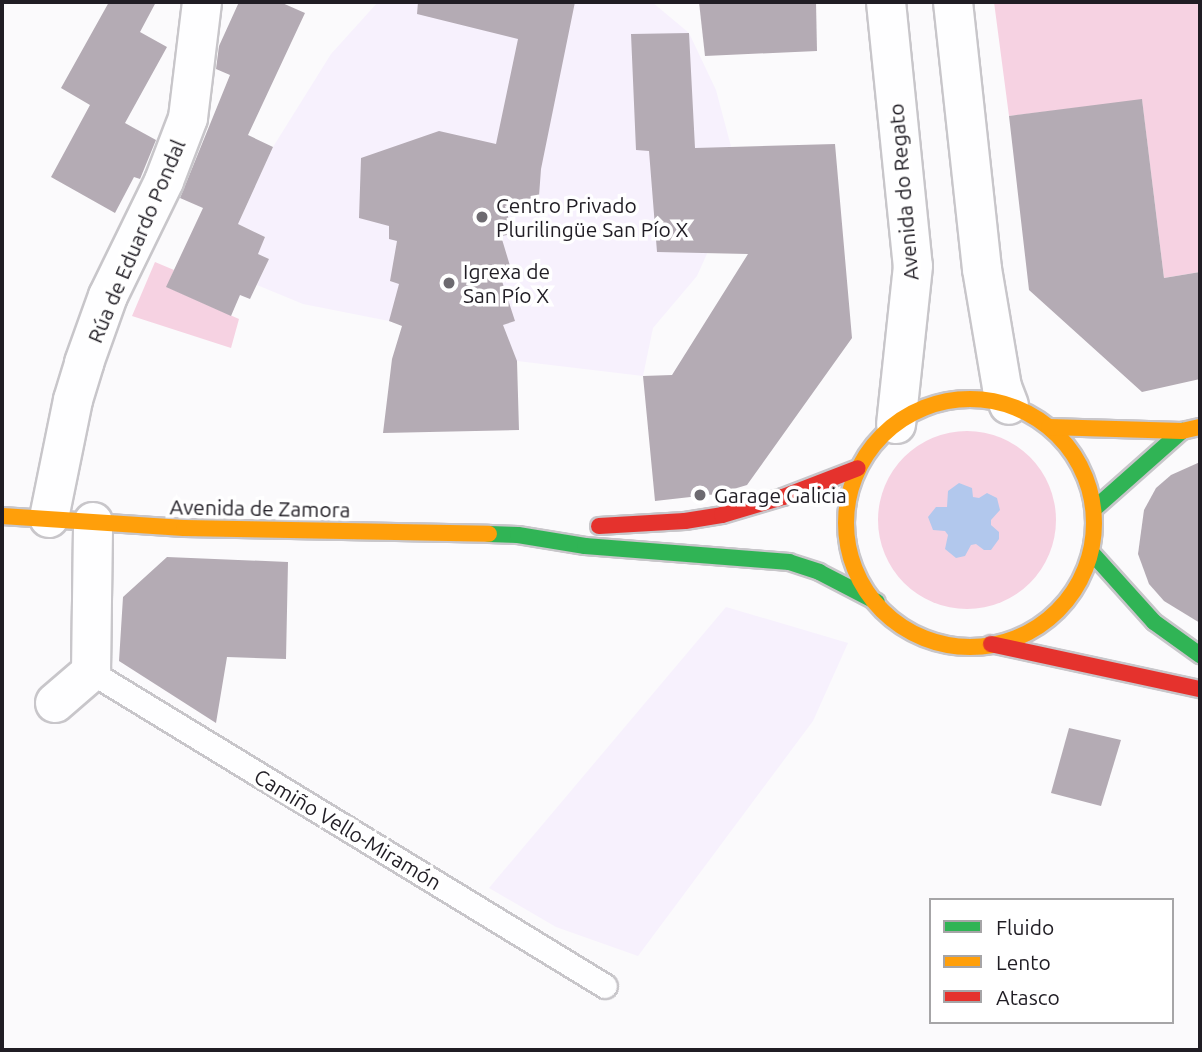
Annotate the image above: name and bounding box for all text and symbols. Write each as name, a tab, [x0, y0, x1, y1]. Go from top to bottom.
street label: Avenida do Regato	[883, 102, 923, 282]
street label: Rúa de Eduardo Pondal	[82, 135, 190, 347]
place label: Centro Privado Plurilingüe San Pío X	[496, 192, 688, 242]
marker: Centro Privado Plurilingüe San Pío X	[474, 209, 490, 225]
place label: Igrexa de San Pío X	[463, 258, 550, 308]
marker: Igrexa de San Pío X	[441, 275, 457, 291]
place label: Garage Galicia	[714, 482, 847, 508]
marker: Garage Galicia	[692, 487, 708, 503]
street label: Avenida de Zamora	[169, 494, 351, 522]
street label: Camiño Vello-Miramón	[250, 763, 446, 895]
legend	[929, 898, 1174, 1024]
text: Fluido	[996, 915, 1054, 939]
text: Lento	[996, 950, 1051, 974]
text: Atasco	[996, 985, 1060, 1009]

